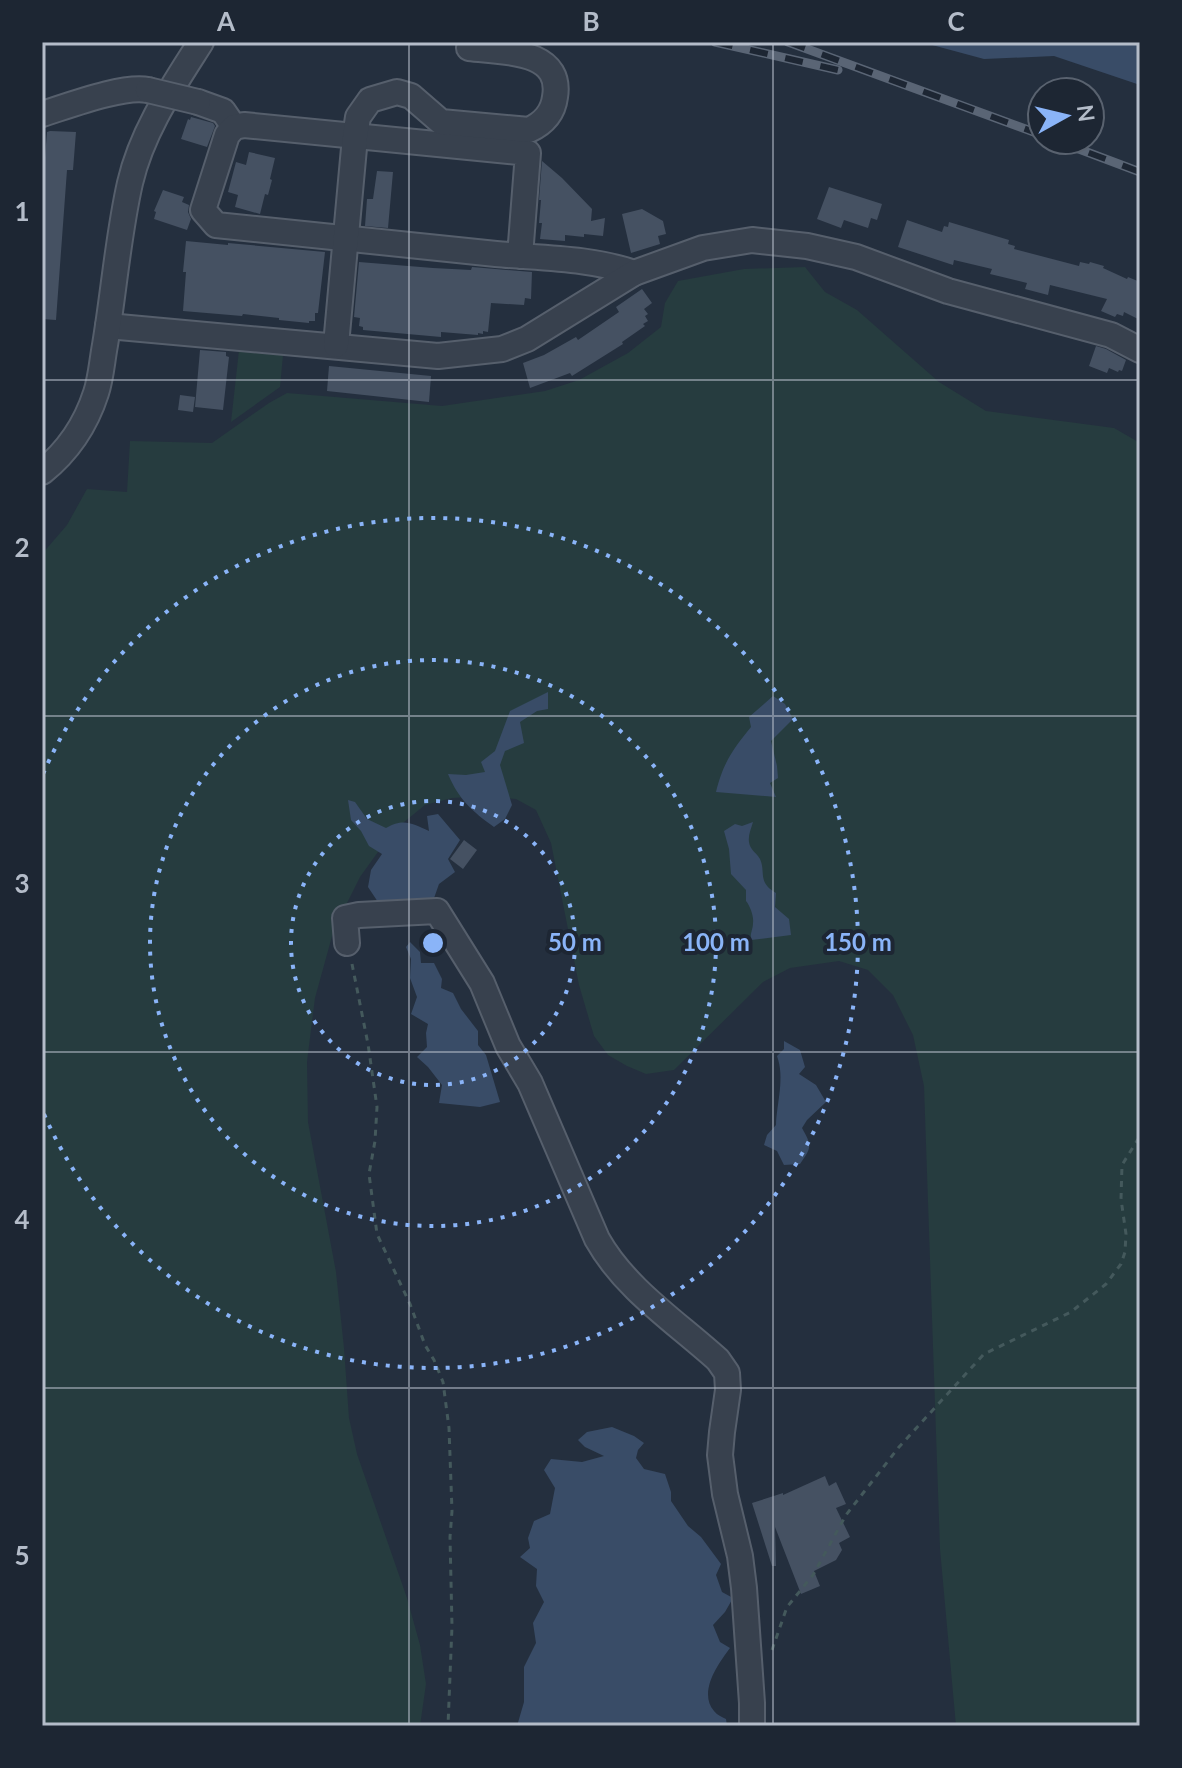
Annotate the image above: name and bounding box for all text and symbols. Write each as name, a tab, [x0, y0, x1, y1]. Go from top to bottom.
text: A	[216, 5, 236, 37]
text: B	[582, 5, 600, 37]
text: C	[947, 5, 965, 37]
north arrow	[1026, 76, 1106, 156]
text: N	[1072, 103, 1101, 123]
text: 1	[14, 195, 30, 227]
text: 2	[14, 531, 30, 563]
text: 3	[14, 867, 30, 899]
text: 50 m	[548, 927, 602, 956]
text: 100 m	[682, 927, 750, 956]
text: 150 m	[824, 927, 892, 956]
centre of rings	[419, 929, 447, 957]
text: 4	[14, 1203, 30, 1235]
text: 5	[14, 1539, 30, 1571]

